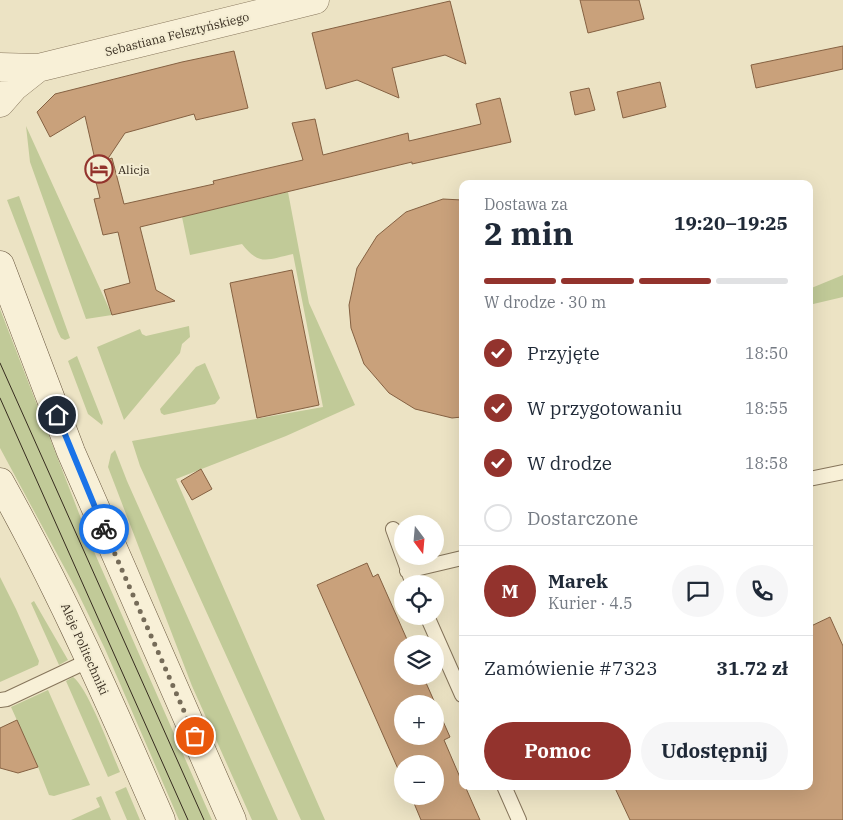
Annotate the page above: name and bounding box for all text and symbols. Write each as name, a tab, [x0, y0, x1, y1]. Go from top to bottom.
street label: Sebastiana Felsztyńskiego	[103, 9, 251, 59]
hotel icon: Alicja	[84, 154, 114, 184]
place label: Alicja	[118, 162, 150, 177]
text: Dostawa za	[484, 194, 568, 214]
text: 19:20–19:25	[674, 211, 788, 235]
text: 2 min	[484, 212, 574, 254]
text: W drodze · 30 m	[484, 292, 606, 312]
icon: check	[484, 339, 512, 367]
text: Przyjęte	[527, 341, 600, 365]
text: 18:50	[745, 343, 788, 363]
pin	[36, 394, 78, 436]
icon: check	[484, 394, 512, 422]
text: W przygotowaniu	[527, 396, 682, 420]
text: 18:55	[745, 398, 788, 418]
icon: home	[43, 401, 71, 429]
icon: check	[484, 449, 512, 477]
text: W drodze	[527, 451, 612, 475]
text: 18:58	[745, 453, 788, 473]
courier	[79, 504, 129, 554]
text: Dostarczone	[527, 506, 638, 530]
icon: bike	[90, 515, 118, 543]
north arrow	[394, 515, 444, 565]
map controls	[394, 515, 444, 805]
button: chat	[672, 565, 724, 617]
button: phone	[736, 565, 788, 617]
text: Marek	[548, 569, 608, 593]
button: locate	[394, 575, 444, 625]
text: M	[501, 579, 519, 603]
text: Kurier · 4.5	[548, 593, 633, 613]
street label: Aleje Politechniki	[58, 601, 112, 697]
button: layers	[394, 635, 444, 685]
text: Zamówienie #7323	[484, 656, 658, 680]
text: 31.72 zł	[717, 656, 788, 680]
button: +	[394, 695, 444, 745]
pin	[174, 715, 216, 757]
icon: bag	[181, 722, 209, 750]
button: Pomoc	[484, 722, 631, 780]
button: Udostępnij	[641, 722, 788, 780]
button: −	[394, 755, 444, 805]

